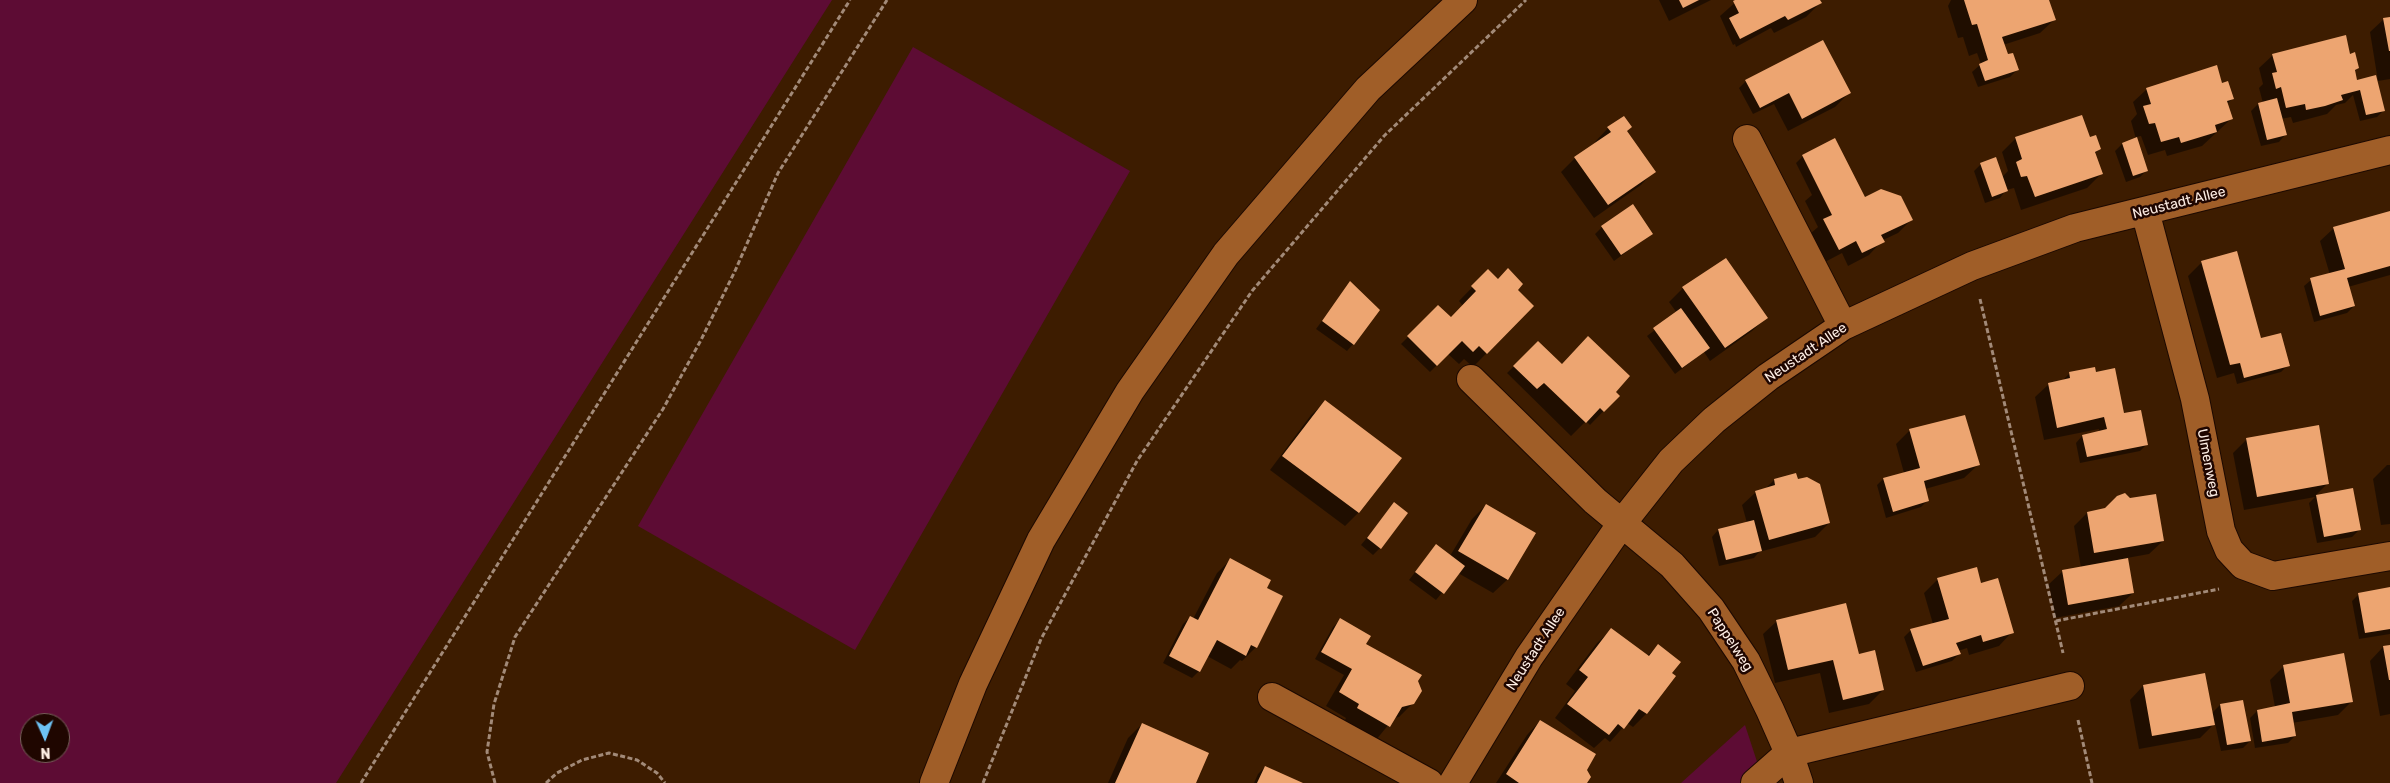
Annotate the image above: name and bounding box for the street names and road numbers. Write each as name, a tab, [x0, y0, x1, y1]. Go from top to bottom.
street label: Neustadt Allee	[2131, 183, 2227, 223]
street label: Neustadt Allee	[1762, 319, 1850, 387]
street label: Ulmenweg	[2193, 427, 2223, 499]
street label: Neustadt Allee	[1503, 604, 1569, 694]
street label: Pappelweg	[1703, 605, 1757, 675]

